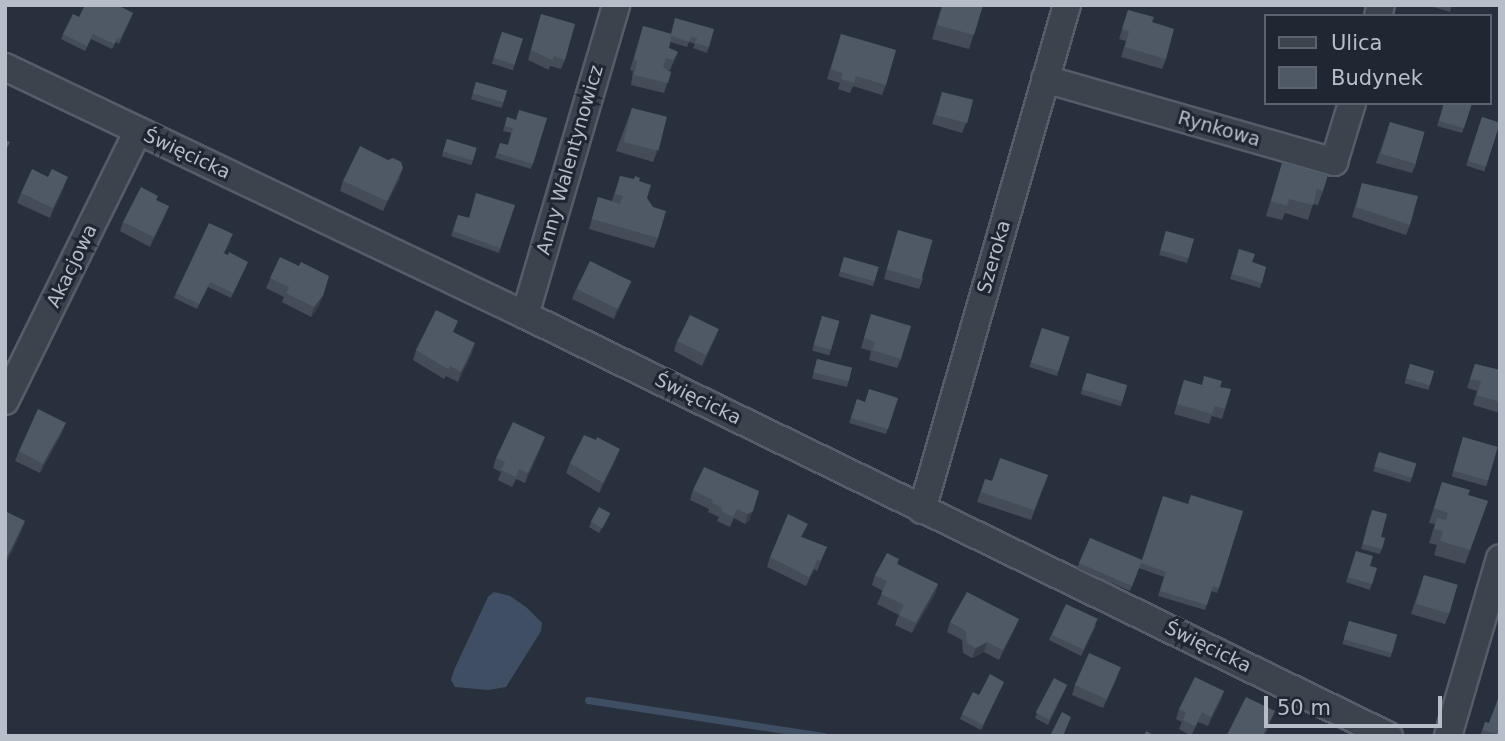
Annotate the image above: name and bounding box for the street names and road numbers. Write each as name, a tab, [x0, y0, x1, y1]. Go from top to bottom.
street label: Anny Walentynowicz	[532, 63, 608, 257]
street label: Rynkowa	[1175, 106, 1263, 152]
street label: Święcicka	[140, 124, 234, 184]
street label: Szeroka	[973, 218, 1015, 296]
street label: Akacjowa	[42, 221, 102, 311]
street label: Święcicka	[651, 368, 745, 430]
street label: Święcicka	[1161, 616, 1255, 678]

